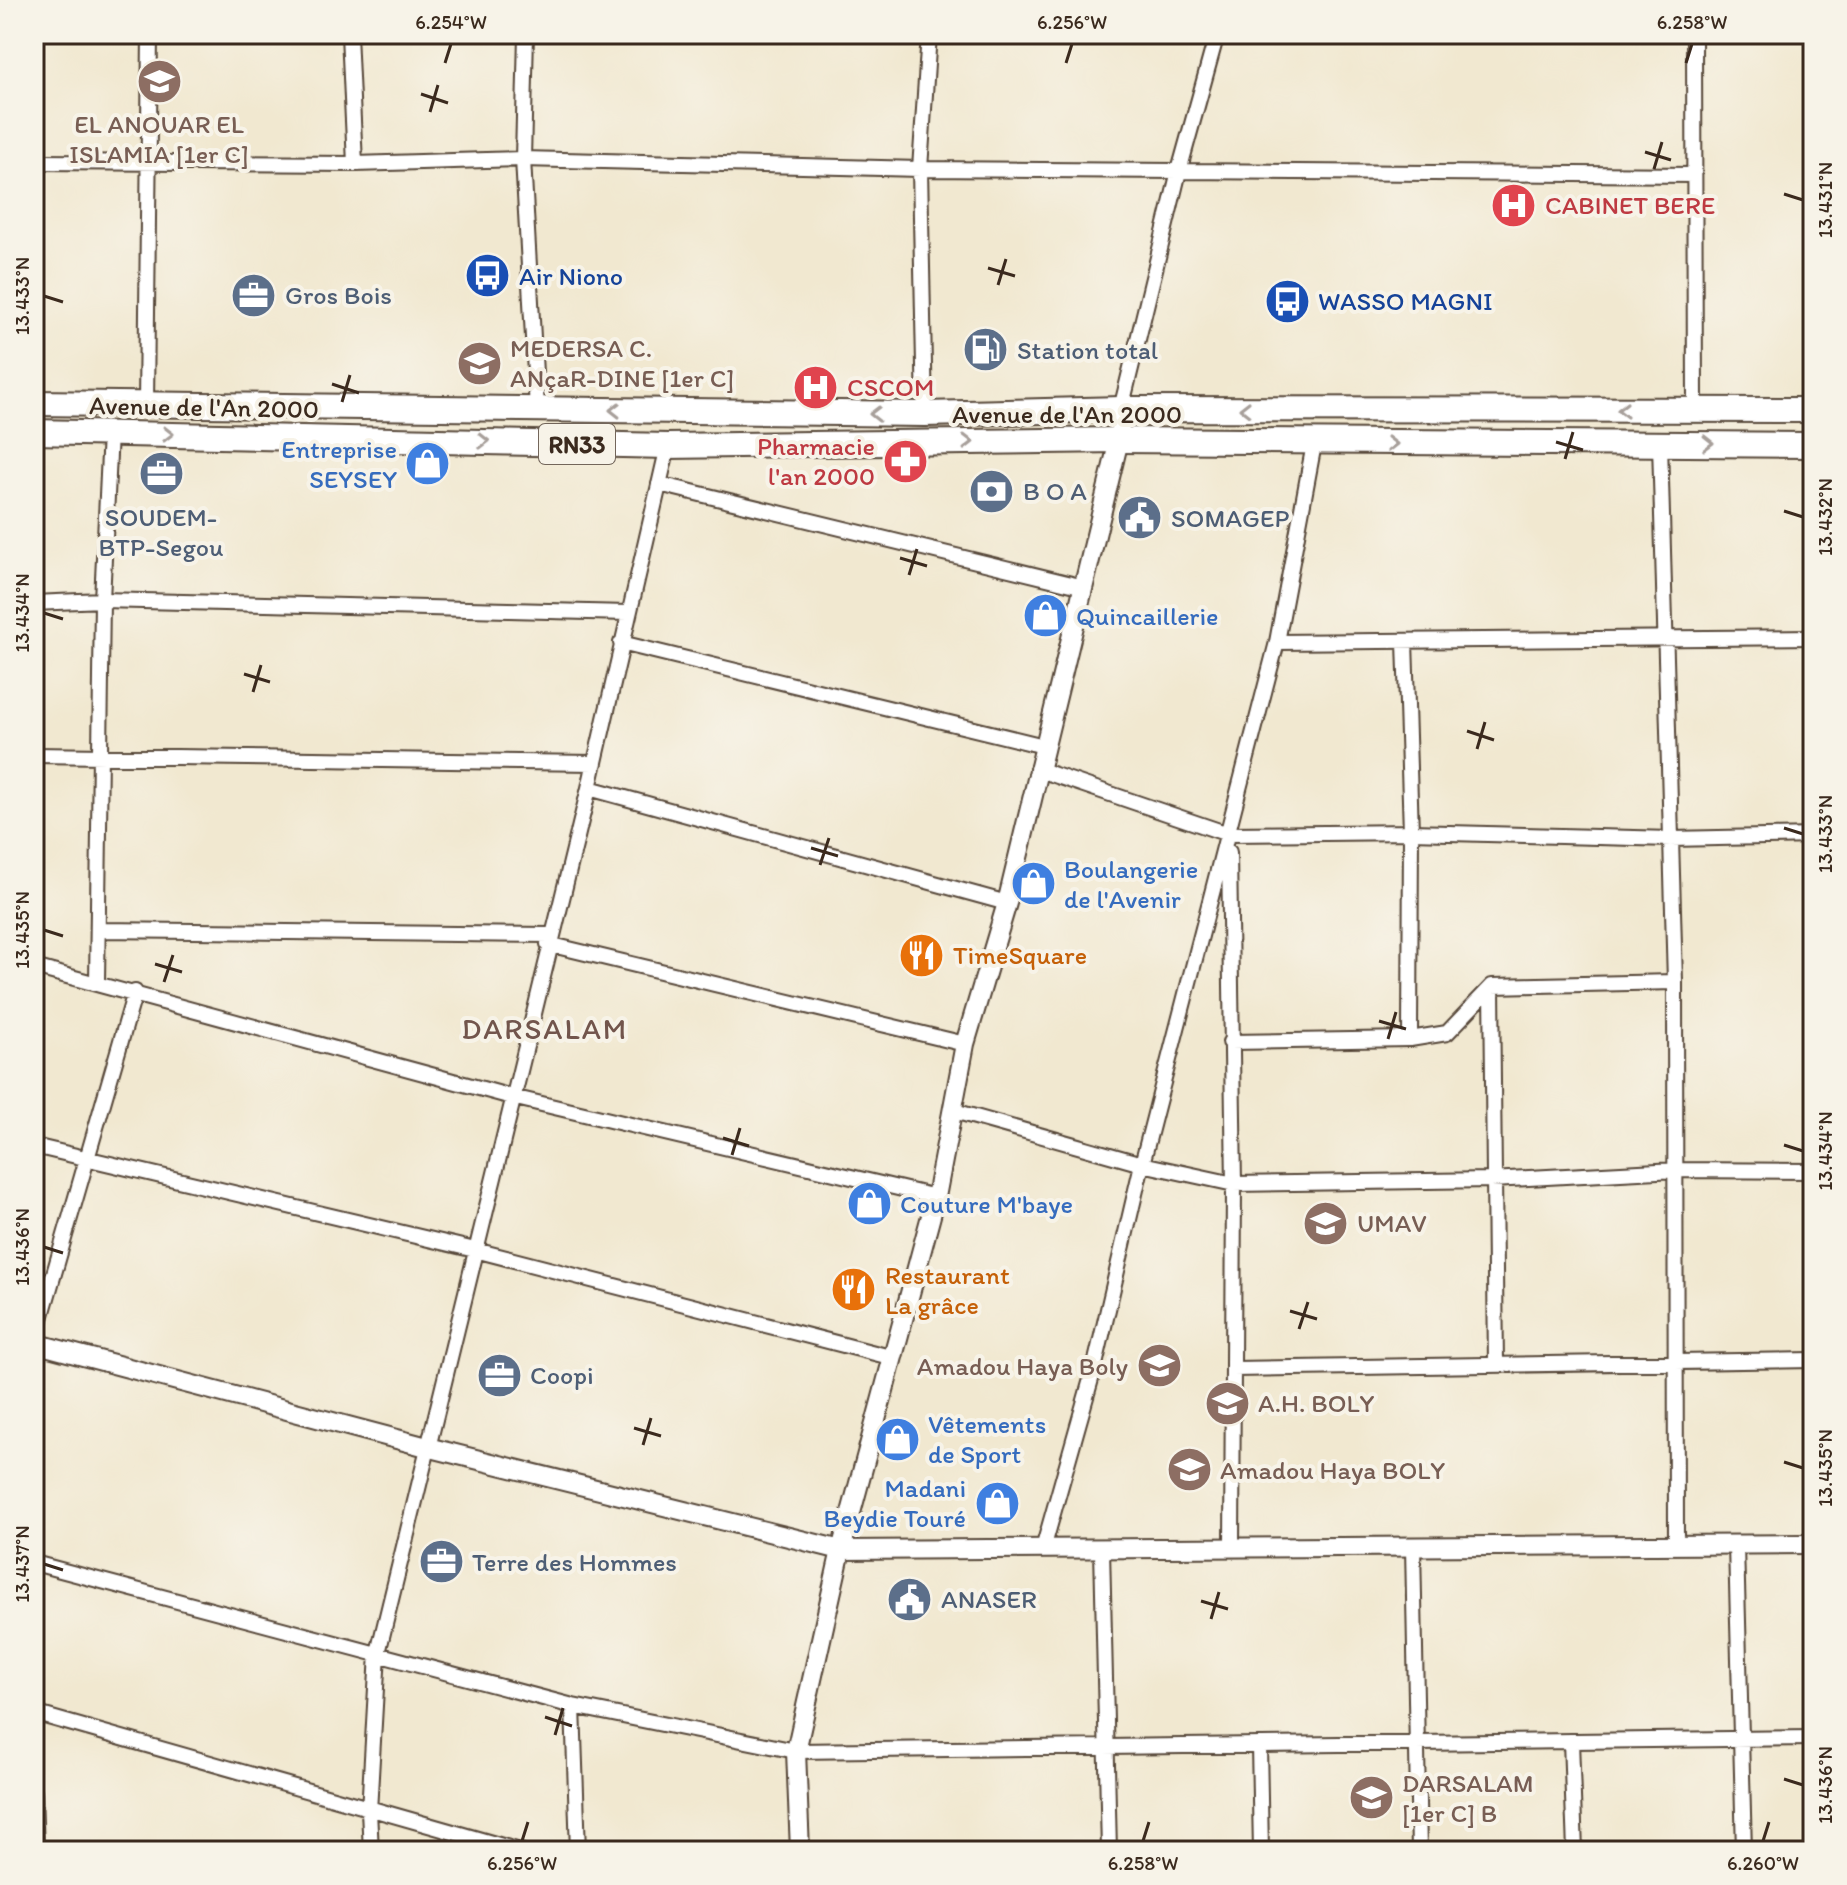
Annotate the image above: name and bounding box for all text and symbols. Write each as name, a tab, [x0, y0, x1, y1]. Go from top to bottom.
text: 6.254°W	[415, 10, 487, 34]
text: 6.256°W	[1037, 10, 1107, 34]
text: 6.258°W	[1657, 10, 1727, 34]
school or university icon: EL ANOUAR EL ISLAMIA [1er C]	[135, 57, 183, 105]
place label: EL ANOUAR EL ISLAMIA [1er C]	[69, 108, 249, 170]
text: 13.431°N	[1813, 162, 1837, 238]
hospital icon: CABINET BERE	[1490, 181, 1538, 229]
place label: CABINET BERE	[1545, 189, 1715, 221]
bus stop icon: Air Niono	[464, 252, 512, 300]
text: 13.433°N	[10, 257, 34, 335]
place label: Air Niono	[519, 260, 623, 292]
office icon: Gros Bois	[230, 271, 278, 319]
bus stop icon: WASSO MAGNI	[1263, 277, 1311, 325]
place label: Gros Bois	[285, 279, 392, 311]
place label: WASSO MAGNI	[1318, 285, 1493, 317]
fuel station icon: Station total	[962, 326, 1010, 374]
place label: MEDERSA C. ANçaR-DINE [1er C]	[510, 332, 734, 394]
place label: Station total	[1017, 334, 1158, 366]
school or university icon: MEDERSA C. ANçaR-DINE [1er C]	[455, 339, 503, 387]
hospital icon: CSCOM	[792, 363, 840, 411]
place label: CSCOM	[847, 371, 934, 403]
street label: Avenue de l'An 2000	[89, 389, 319, 425]
street label: Avenue de l'An 2000	[952, 398, 1182, 430]
one-way arrow	[1238, 400, 1251, 418]
one-way arrow	[608, 401, 621, 419]
one-way arrow	[1616, 401, 1629, 419]
one-way arrow	[868, 405, 881, 422]
road number: RN33	[539, 424, 615, 464]
one-way arrow	[162, 426, 175, 443]
place label: Pharmacie l'an 2000	[757, 430, 875, 492]
place label: Entreprise SEYSEY	[281, 433, 397, 495]
one-way arrow	[478, 433, 491, 450]
one-way arrow	[962, 433, 975, 451]
one-way arrow	[1386, 435, 1399, 453]
one-way arrow	[1702, 435, 1715, 452]
pharmacy icon: Pharmacie l'an 2000	[882, 437, 930, 485]
shop icon: Entreprise SEYSEY	[404, 440, 452, 488]
office icon: SOUDEM- BTP-Segou	[137, 450, 185, 498]
bank icon: B O A	[968, 467, 1016, 515]
place label: B O A	[1023, 475, 1087, 507]
text: 13.432°N	[1813, 478, 1837, 556]
public building icon: SOMAGEP	[1116, 494, 1164, 542]
place label: SOUDEM- BTP-Segou	[98, 501, 224, 563]
place label: SOMAGEP	[1171, 502, 1289, 534]
text: 13.434°N	[10, 573, 34, 653]
shop icon: Quincaillerie	[1021, 592, 1069, 640]
place label: Quincaillerie	[1076, 600, 1218, 632]
text: 13.433°N	[1813, 795, 1837, 873]
place label: Boulangerie de l'Avenir	[1064, 853, 1198, 915]
shop icon: Boulangerie de l'Avenir	[1009, 860, 1057, 908]
text: 13.435°N	[10, 891, 34, 969]
restaurant icon: TimeSquare	[898, 931, 946, 979]
place label: TimeSquare	[953, 939, 1087, 971]
district label: DARSALAM	[462, 1010, 628, 1047]
text: 13.434°N	[1813, 1111, 1837, 1191]
shop icon: Couture M'baye	[845, 1180, 893, 1228]
place label: Couture M'baye	[900, 1188, 1073, 1220]
school or university icon: UMAV	[1302, 1199, 1350, 1247]
place label: UMAV	[1357, 1207, 1427, 1239]
text: 13.436°N	[10, 1208, 34, 1286]
place label: Restaurant La grâce	[885, 1259, 1010, 1321]
restaurant icon: Restaurant La grâce	[830, 1266, 878, 1314]
school or university icon: Amadou Haya Boly	[1135, 1342, 1183, 1390]
place label: Amadou Haya Boly	[917, 1350, 1128, 1382]
office icon: Coopi	[475, 1351, 523, 1399]
place label: Coopi	[530, 1359, 594, 1391]
school or university icon: A.H. BOLY	[1203, 1379, 1251, 1427]
place label: A.H. BOLY	[1258, 1387, 1375, 1419]
place label: Vêtements de Sport	[928, 1408, 1046, 1470]
shop icon: Vêtements de Sport	[873, 1415, 921, 1463]
text: 13.435°N	[1813, 1429, 1837, 1507]
school or university icon: Amadou Haya BOLY	[1165, 1446, 1213, 1494]
place label: Amadou Haya BOLY	[1220, 1454, 1445, 1486]
place label: Madani Beydie Touré	[823, 1472, 966, 1534]
shop icon: Madani Beydie Touré	[973, 1479, 1021, 1527]
text: 13.437°N	[10, 1525, 34, 1603]
office icon: Terre des Hommes	[417, 1538, 465, 1586]
place label: Terre des Hommes	[472, 1546, 677, 1578]
public building icon: ANASER	[886, 1575, 934, 1623]
place label: ANASER	[941, 1583, 1037, 1615]
text: 13.436°N	[1813, 1746, 1837, 1824]
place label: DARSALAM [1er C] B	[1402, 1767, 1534, 1829]
school or university icon: DARSALAM [1er C] B	[1347, 1774, 1395, 1822]
text: 6.256°W	[487, 1851, 557, 1875]
text: 6.258°W	[1108, 1851, 1178, 1875]
text: 6.260°W	[1727, 1851, 1799, 1875]

